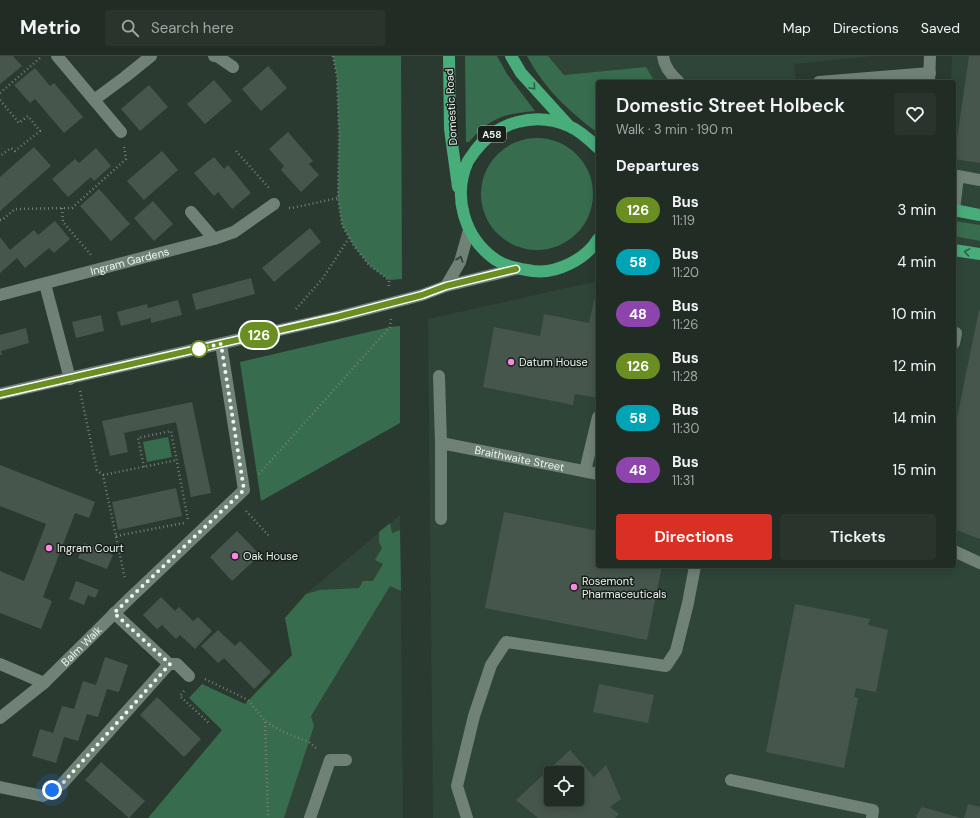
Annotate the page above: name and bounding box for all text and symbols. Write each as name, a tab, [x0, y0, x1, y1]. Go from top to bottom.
search box	[105, 10, 385, 46]
text: Metrio	[20, 15, 81, 40]
icon: search	[119, 17, 141, 39]
text: Search here	[151, 18, 234, 38]
text: Map	[783, 19, 811, 37]
text: Directions	[833, 19, 899, 37]
text: Saved	[921, 19, 960, 37]
street label: Domestic Road	[442, 68, 460, 146]
one-way arrow	[529, 82, 536, 90]
text: Domestic Street Holbeck	[616, 93, 845, 118]
button: heart	[894, 93, 936, 135]
text: Walk · 3 min · 190 m	[616, 121, 733, 138]
road number: A58	[478, 126, 506, 142]
text: Departures	[616, 156, 699, 176]
text: Bus	[672, 192, 699, 212]
text: 3 min	[898, 200, 936, 220]
text: 126	[627, 201, 649, 219]
text: 11:19	[672, 212, 695, 229]
street label: Ingram Gardens	[89, 244, 171, 278]
text: Bus	[672, 244, 699, 264]
one-way arrow	[964, 248, 970, 257]
text: 4 min	[897, 252, 936, 272]
text: 58	[629, 253, 647, 271]
one-way arrow	[456, 255, 464, 262]
text: 11:20	[672, 264, 699, 281]
text: Bus	[672, 296, 699, 316]
text: 10 min	[891, 304, 936, 324]
text: 48	[629, 305, 647, 323]
text: 11:26	[672, 316, 698, 333]
line badge: 126	[236, 322, 282, 348]
text: 126	[248, 326, 270, 344]
unlabelled marker	[190, 340, 208, 358]
text: Bus	[672, 348, 699, 368]
place label: Datum House	[519, 355, 588, 369]
text: 12 min	[893, 356, 936, 376]
marker: Datum House	[506, 357, 516, 367]
text: 126	[627, 357, 649, 375]
text: 11:28	[672, 368, 698, 385]
text: Bus	[672, 400, 699, 420]
text: 14 min	[893, 408, 936, 428]
text: 58	[629, 409, 647, 427]
text: 11:30	[672, 420, 699, 437]
street label: Braithwaite Street	[473, 443, 566, 474]
text: Bus	[672, 452, 699, 472]
text: 15 min	[893, 460, 936, 480]
text: 48	[629, 461, 647, 479]
text: 11:31	[672, 472, 694, 489]
button: Directions	[616, 514, 772, 560]
button: Tickets	[780, 514, 936, 560]
place label: Ingram Court	[57, 541, 124, 555]
marker: Ingram Court	[44, 543, 54, 553]
place label: Oak House	[243, 549, 298, 563]
marker: Oak House	[230, 551, 240, 561]
place label: Rosemont Pharmaceuticals	[582, 574, 667, 601]
marker: Rosemont Pharmaceuticals	[569, 582, 579, 592]
street label: Balm Walk	[58, 622, 105, 669]
map controls	[544, 766, 584, 806]
button: locate	[544, 766, 584, 806]
your location	[42, 780, 62, 800]

